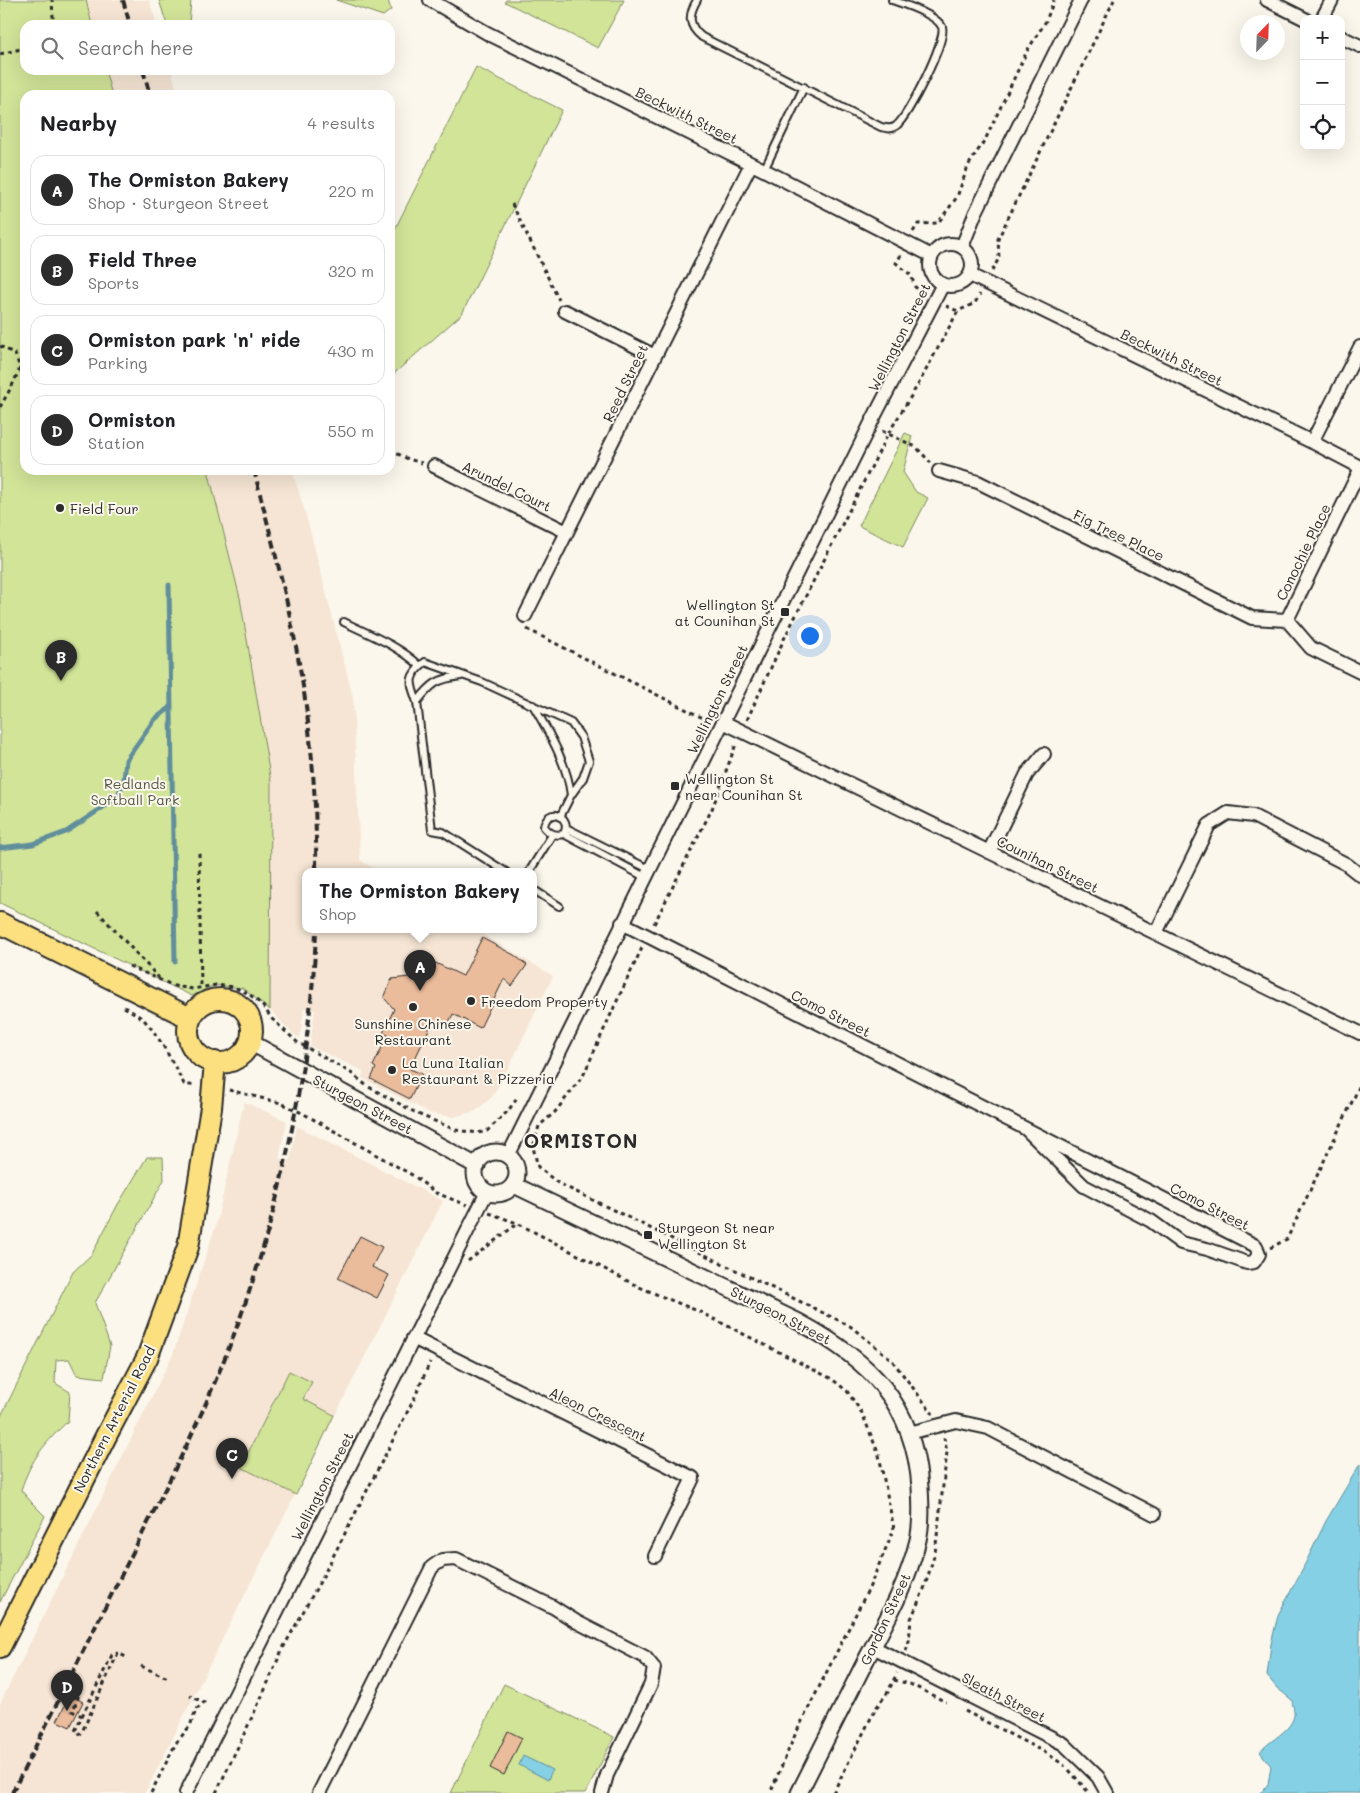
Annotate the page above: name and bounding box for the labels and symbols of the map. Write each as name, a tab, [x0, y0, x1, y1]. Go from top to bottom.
north arrow	[1240, 15, 1285, 60]
street label: Beckwith Street	[633, 82, 741, 148]
street label: Wellington Street	[863, 279, 935, 395]
street label: Beckwith Street	[1118, 324, 1226, 390]
street label: Reed Street	[598, 341, 652, 425]
street label: Arundel Court	[459, 456, 555, 516]
place label: Field Four	[70, 499, 138, 518]
street label: Conochie Place	[1271, 500, 1335, 604]
marker: Field Four	[54, 502, 66, 514]
street label: Fig Tree Place	[1070, 505, 1168, 565]
place label: Wellington St at Counihan St	[675, 595, 775, 630]
marker: Wellington St at Counihan St	[779, 606, 791, 618]
your location	[797, 623, 823, 649]
pin: B	[45, 640, 77, 681]
street label: Wellington Street	[682, 641, 752, 757]
place label: Wellington St near Counihan St	[685, 769, 803, 804]
park label: Redlands Softball Park	[91, 774, 179, 809]
marker: Wellington St near Counihan St	[669, 780, 681, 792]
street label: Counihan Street	[994, 831, 1102, 897]
pin: A	[404, 950, 436, 991]
street label: Como Street	[788, 985, 874, 1041]
place label: Freedom Property	[481, 992, 608, 1011]
marker: Freedom Property	[465, 995, 477, 1007]
marker: Sunshine Chinese Restaurant	[407, 1001, 419, 1013]
place label: Sunshine Chinese Restaurant	[354, 1014, 472, 1049]
place label: La Luna Italian Restaurant & Pizzeria	[402, 1053, 555, 1088]
marker: La Luna Italian Restaurant & Pizzeria	[386, 1064, 398, 1076]
street label: Sturgeon Street	[310, 1070, 416, 1138]
district label: ORMISTON	[524, 1128, 638, 1153]
street label: Como Street	[1167, 1178, 1253, 1234]
place label: Sturgeon St near Wellington St	[658, 1218, 775, 1253]
marker: Sturgeon St near Wellington St	[642, 1229, 654, 1241]
street label: Sturgeon Street	[727, 1281, 835, 1349]
street label: Northern Arterial Road	[69, 1342, 159, 1496]
street label: Aleon Crescent	[546, 1382, 650, 1446]
street label: Wellington Street	[286, 1428, 358, 1544]
pin: C	[216, 1438, 248, 1479]
street label: Gordon Street	[855, 1570, 915, 1668]
street label: Sleath Street	[959, 1668, 1049, 1726]
pin: D	[51, 1670, 83, 1711]

